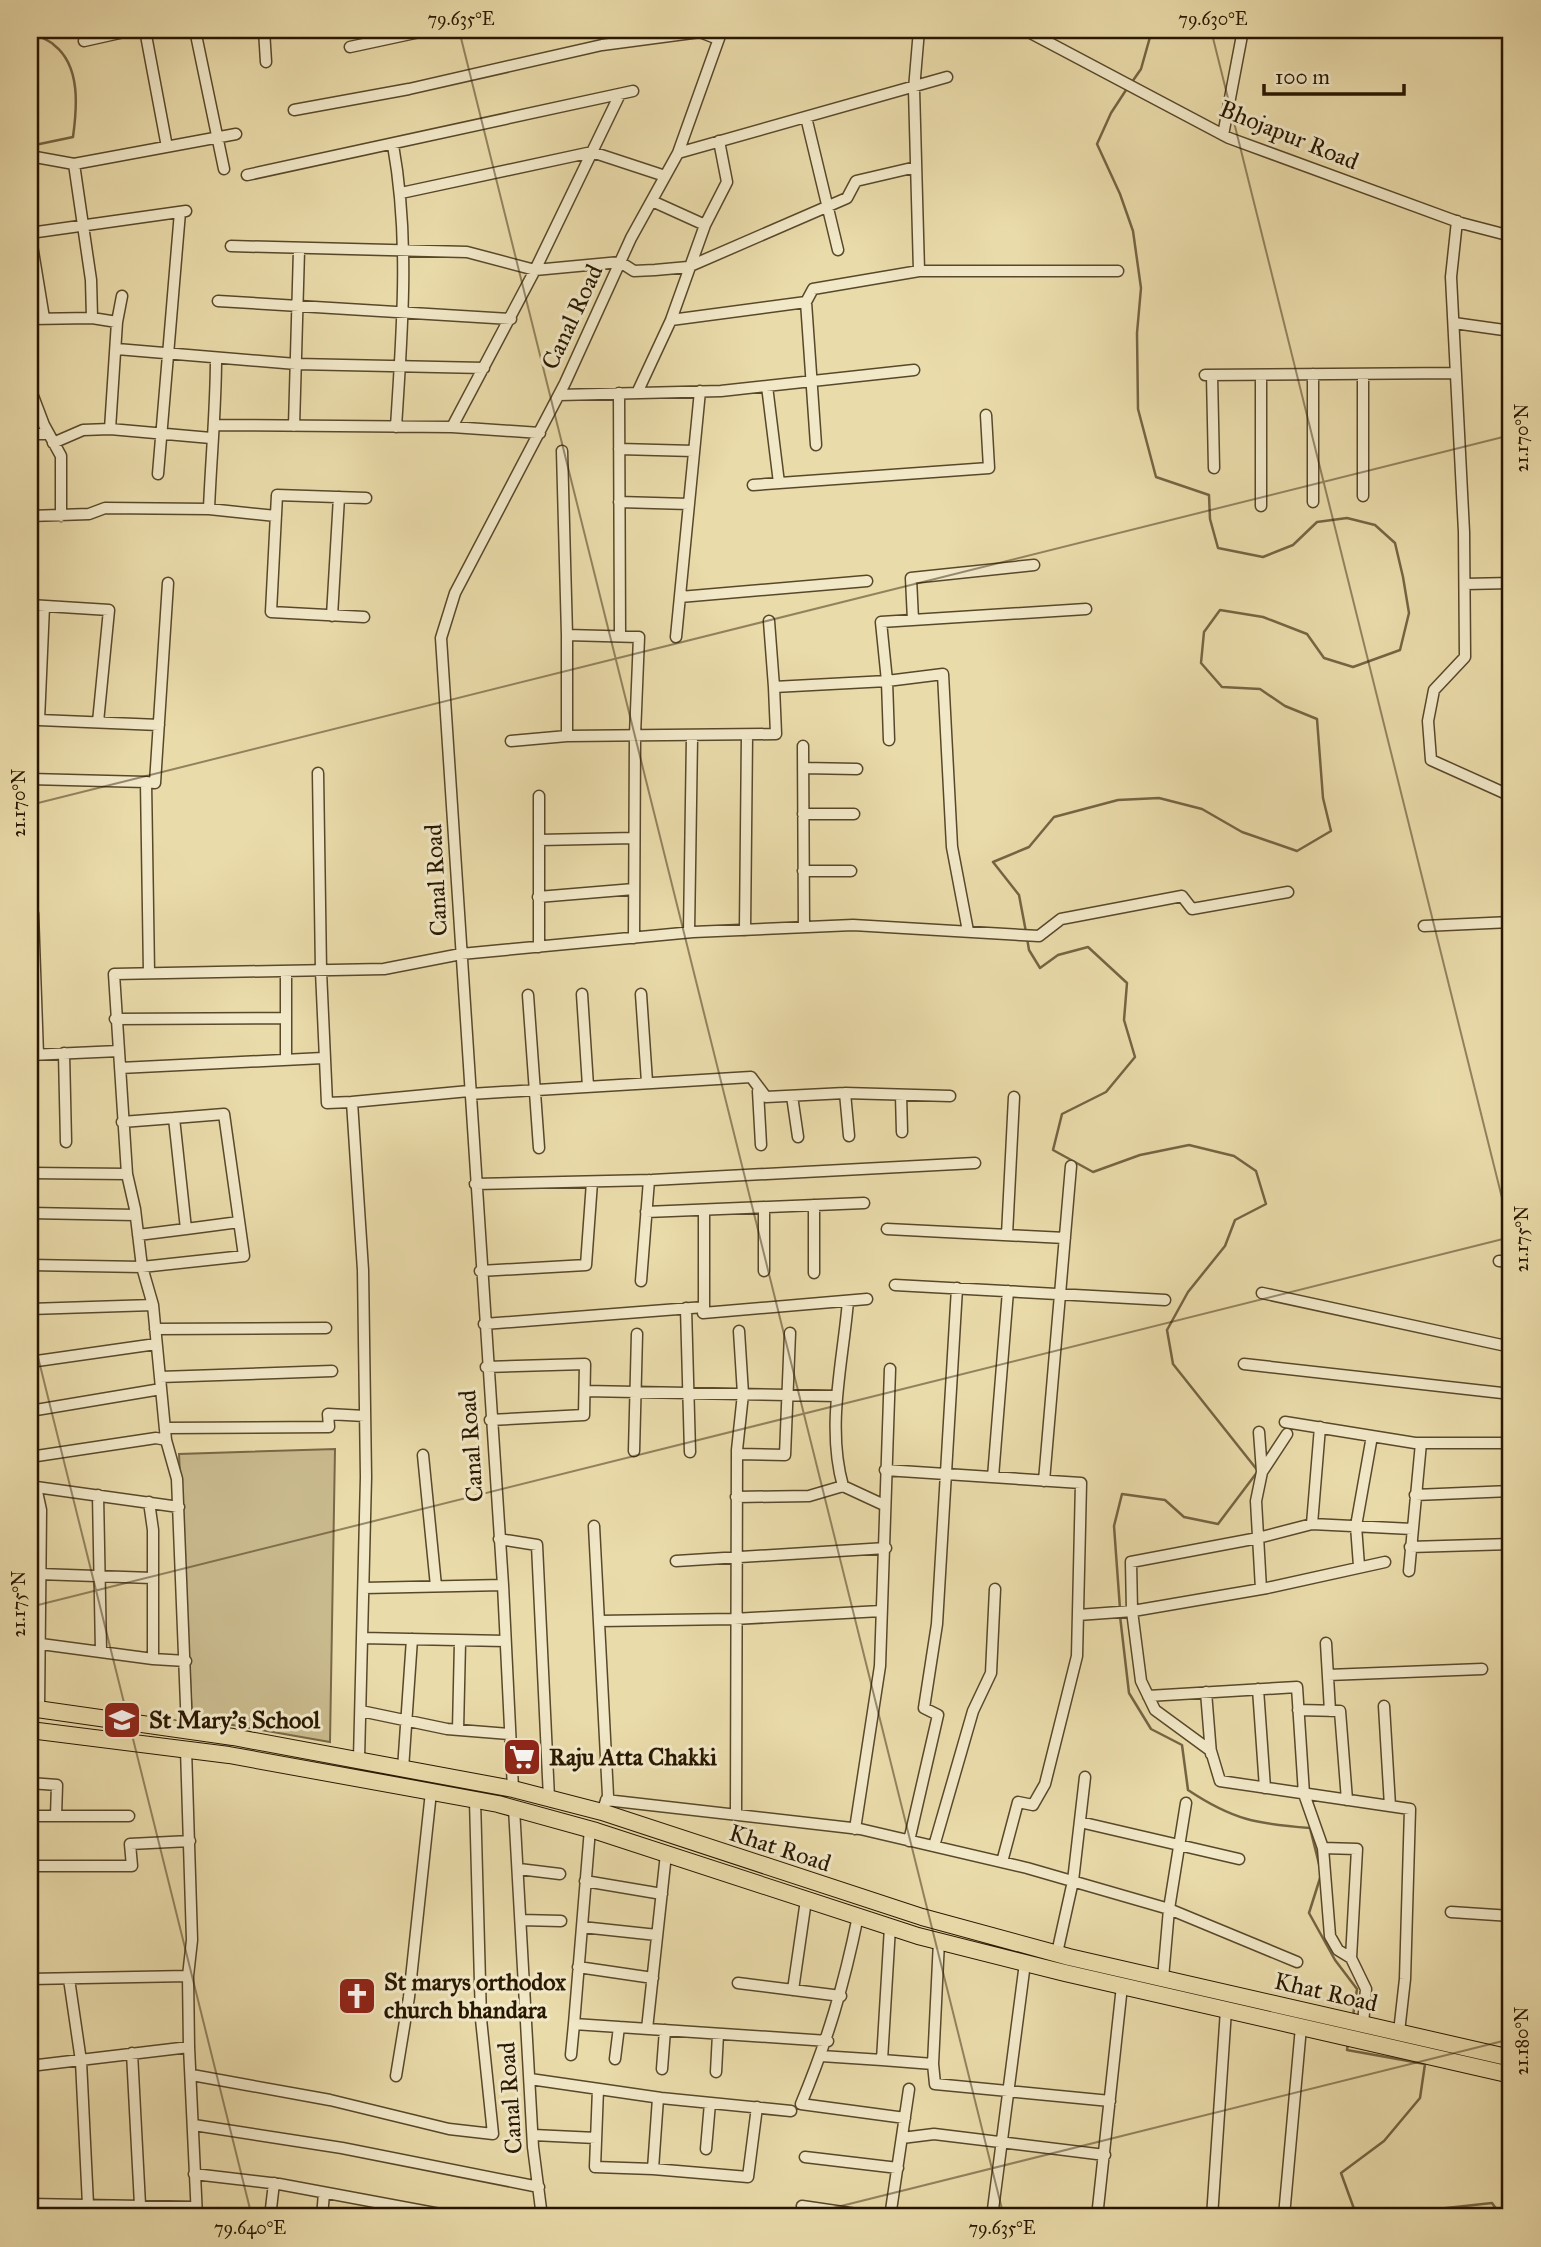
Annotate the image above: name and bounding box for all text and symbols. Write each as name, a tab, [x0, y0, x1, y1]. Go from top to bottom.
text: 79.635°E	[427, 8, 495, 30]
text: 79.630°E	[1178, 8, 1248, 30]
scale bar	[1264, 52, 1404, 96]
text: 100 m	[1275, 64, 1330, 90]
street label: Bhojapur Road	[1215, 93, 1363, 177]
street label: Canal Road	[535, 260, 609, 374]
text: 21.170°N	[1511, 404, 1533, 472]
text: 21.170°N	[8, 769, 30, 837]
street label: Canal Road	[418, 823, 454, 937]
text: 21.175°N	[1511, 1206, 1533, 1272]
street label: Canal Road	[452, 1389, 490, 1503]
text: 21.175°N	[8, 1571, 30, 1637]
school or university icon: St Mary's School	[101, 1699, 143, 1741]
place label: St Mary's School	[149, 1705, 320, 1735]
supermarket icon: Raju Atta Chakki	[501, 1736, 543, 1778]
place label: Raju Atta Chakki	[549, 1742, 717, 1772]
street label: Khat Road	[725, 1817, 835, 1879]
street label: Khat Road	[1271, 1966, 1381, 2018]
place label: St marys orthodox church bhandara	[384, 1967, 566, 2025]
church icon: St marys orthodox church bhandara	[336, 1975, 378, 2017]
text: 21.180°N	[1511, 2007, 1533, 2075]
street label: Canal Road	[491, 2041, 529, 2155]
text: 79.640°E	[214, 2217, 286, 2239]
text: 79.635°E	[968, 2217, 1036, 2239]

